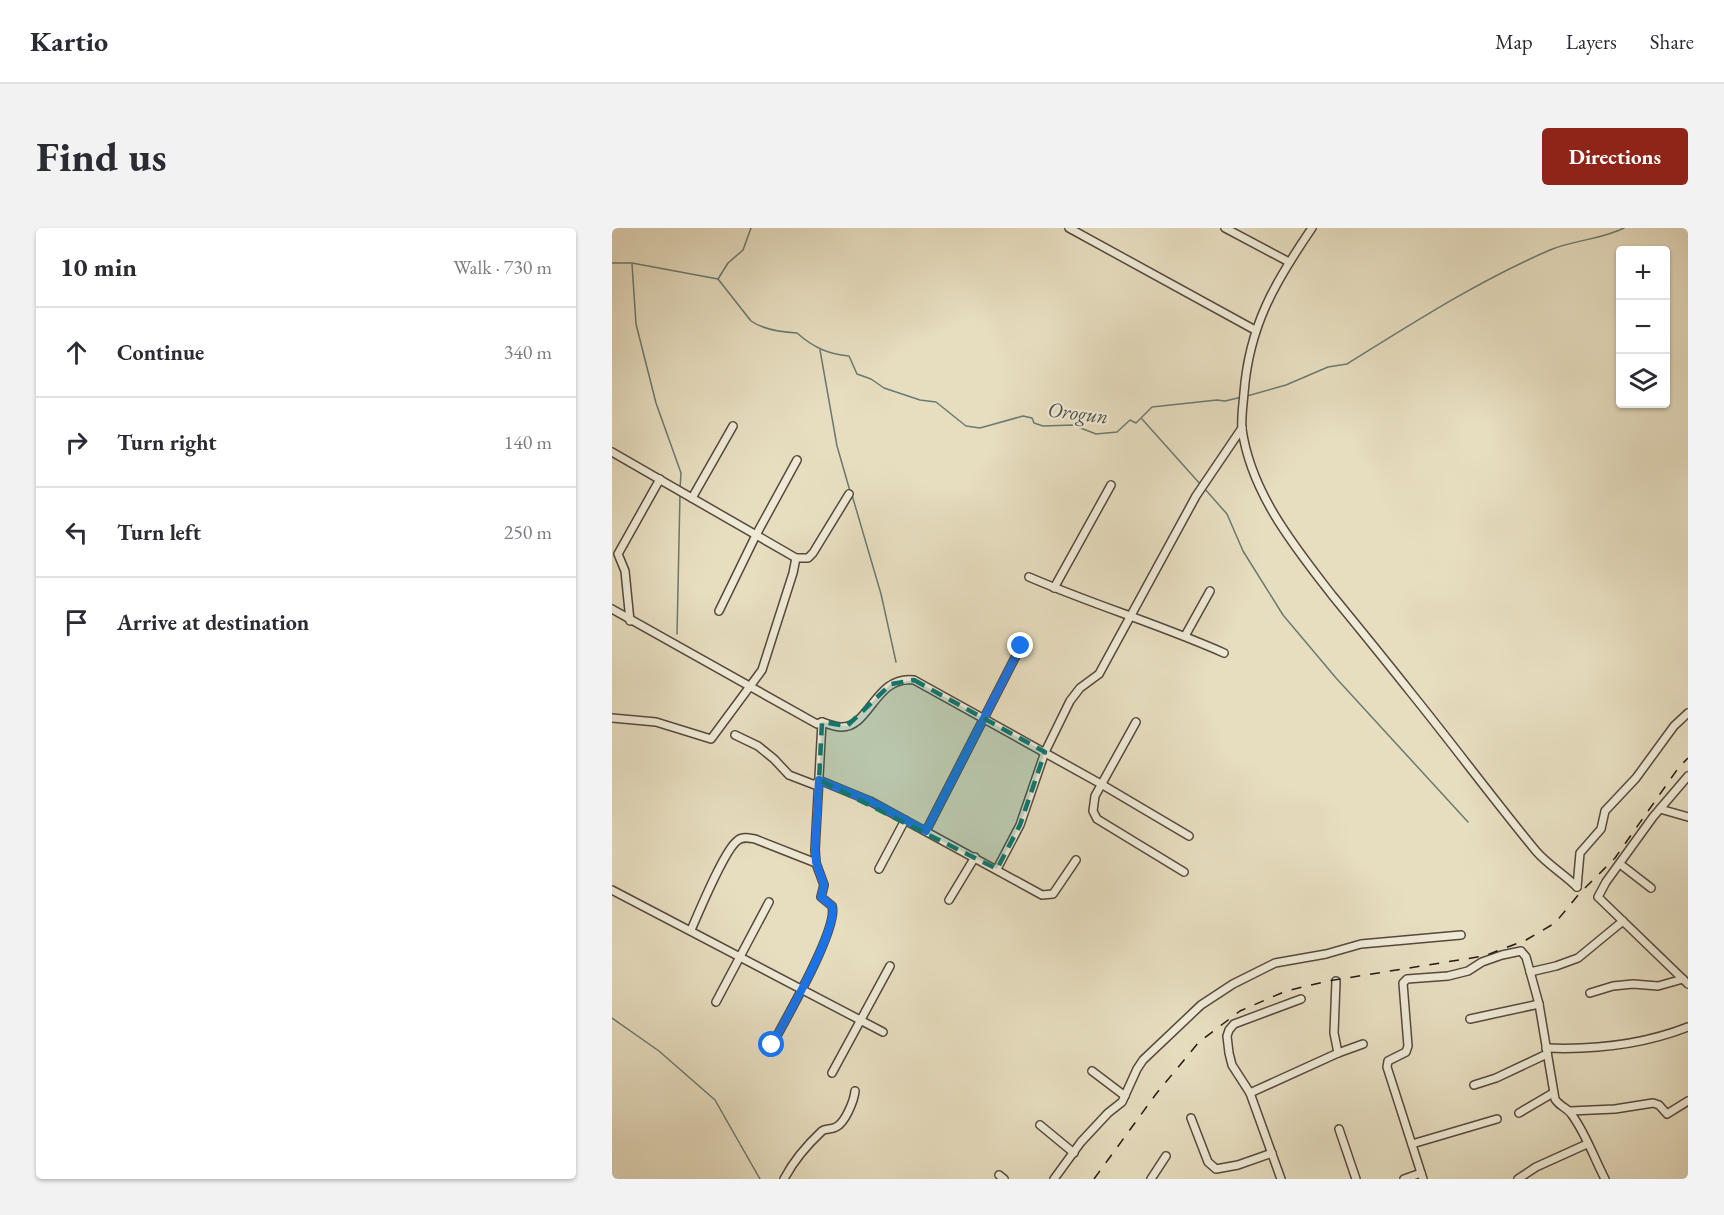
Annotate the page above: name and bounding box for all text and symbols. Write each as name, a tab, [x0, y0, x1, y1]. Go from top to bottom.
text: Kartio	[30, 23, 108, 59]
text: Map	[1495, 28, 1533, 55]
text: Layers	[1566, 28, 1617, 55]
text: Share	[1650, 28, 1694, 55]
button: Directions	[1542, 128, 1688, 185]
text: Find us	[36, 129, 167, 184]
map controls	[1616, 246, 1670, 408]
button: +	[1616, 246, 1670, 300]
text: 10 min	[60, 250, 137, 284]
text: Walk · 730 m	[453, 254, 552, 280]
button: −	[1616, 300, 1670, 354]
icon: ahead	[60, 336, 93, 369]
text: Continue	[117, 338, 204, 367]
text: 340 m	[504, 339, 552, 365]
button: layers	[1616, 354, 1670, 408]
water label: Orogun	[1046, 395, 1110, 430]
icon: right	[60, 426, 93, 459]
text: Turn right	[117, 428, 216, 457]
text: 140 m	[504, 429, 552, 455]
icon: left	[60, 516, 93, 549]
text: Turn left	[117, 518, 201, 547]
text: 250 m	[504, 519, 552, 545]
icon: arrive	[60, 606, 93, 639]
text: Arrive at destination	[117, 608, 309, 637]
route end	[1007, 632, 1033, 658]
route start	[758, 1031, 784, 1057]

